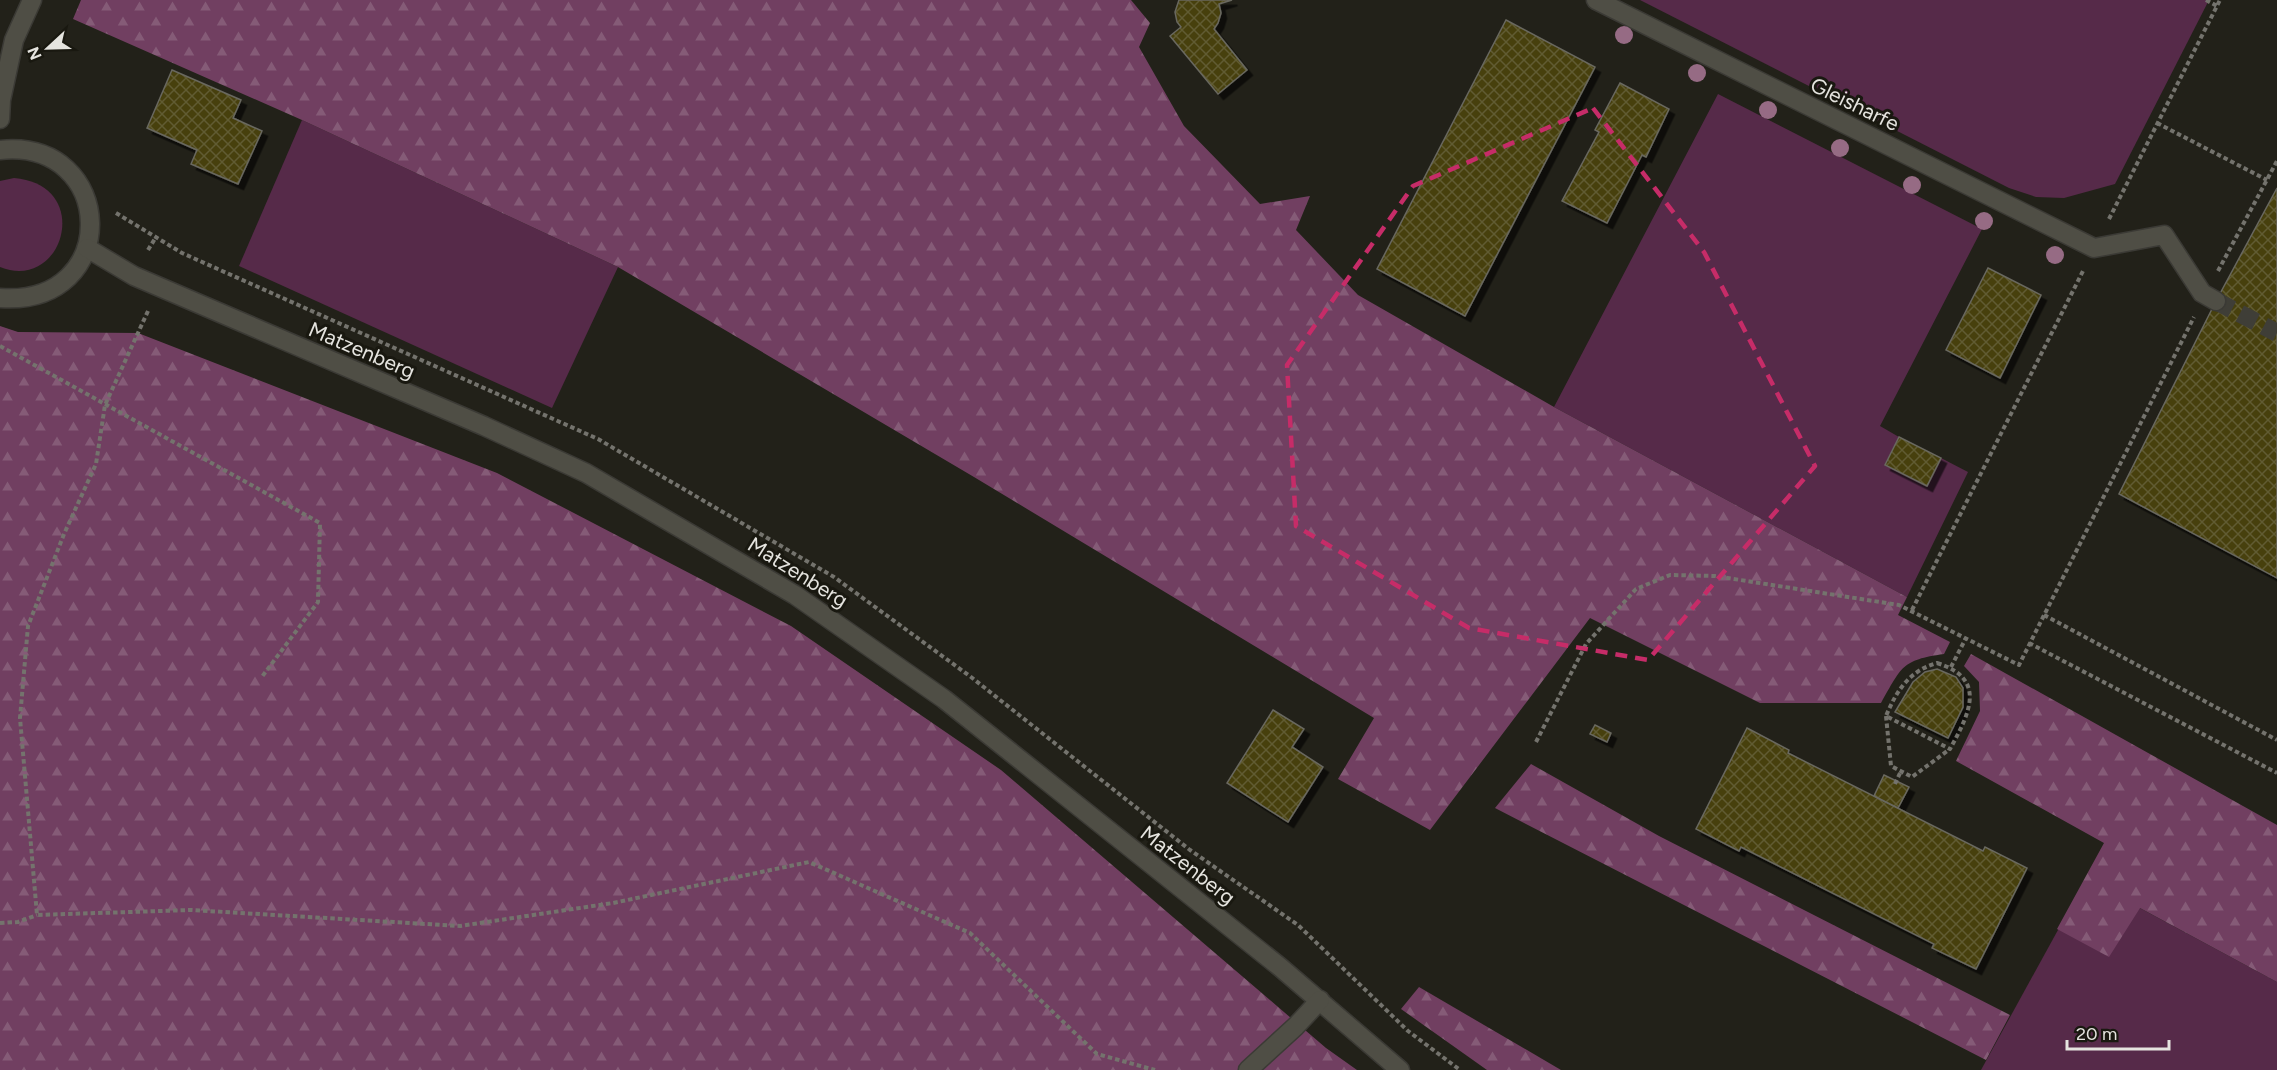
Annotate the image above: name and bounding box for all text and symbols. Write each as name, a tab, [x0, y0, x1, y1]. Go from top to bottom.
north arrow	[18, 18, 78, 78]
text: N	[23, 44, 46, 63]
street label: Gleisharfe	[1807, 72, 1903, 136]
street label: Matzenberg	[305, 316, 419, 384]
street label: Matzenberg	[743, 531, 853, 613]
street label: Matzenberg	[1136, 820, 1240, 910]
scale bar	[2067, 1013, 2169, 1051]
text: 20 m	[2076, 1023, 2117, 1045]

